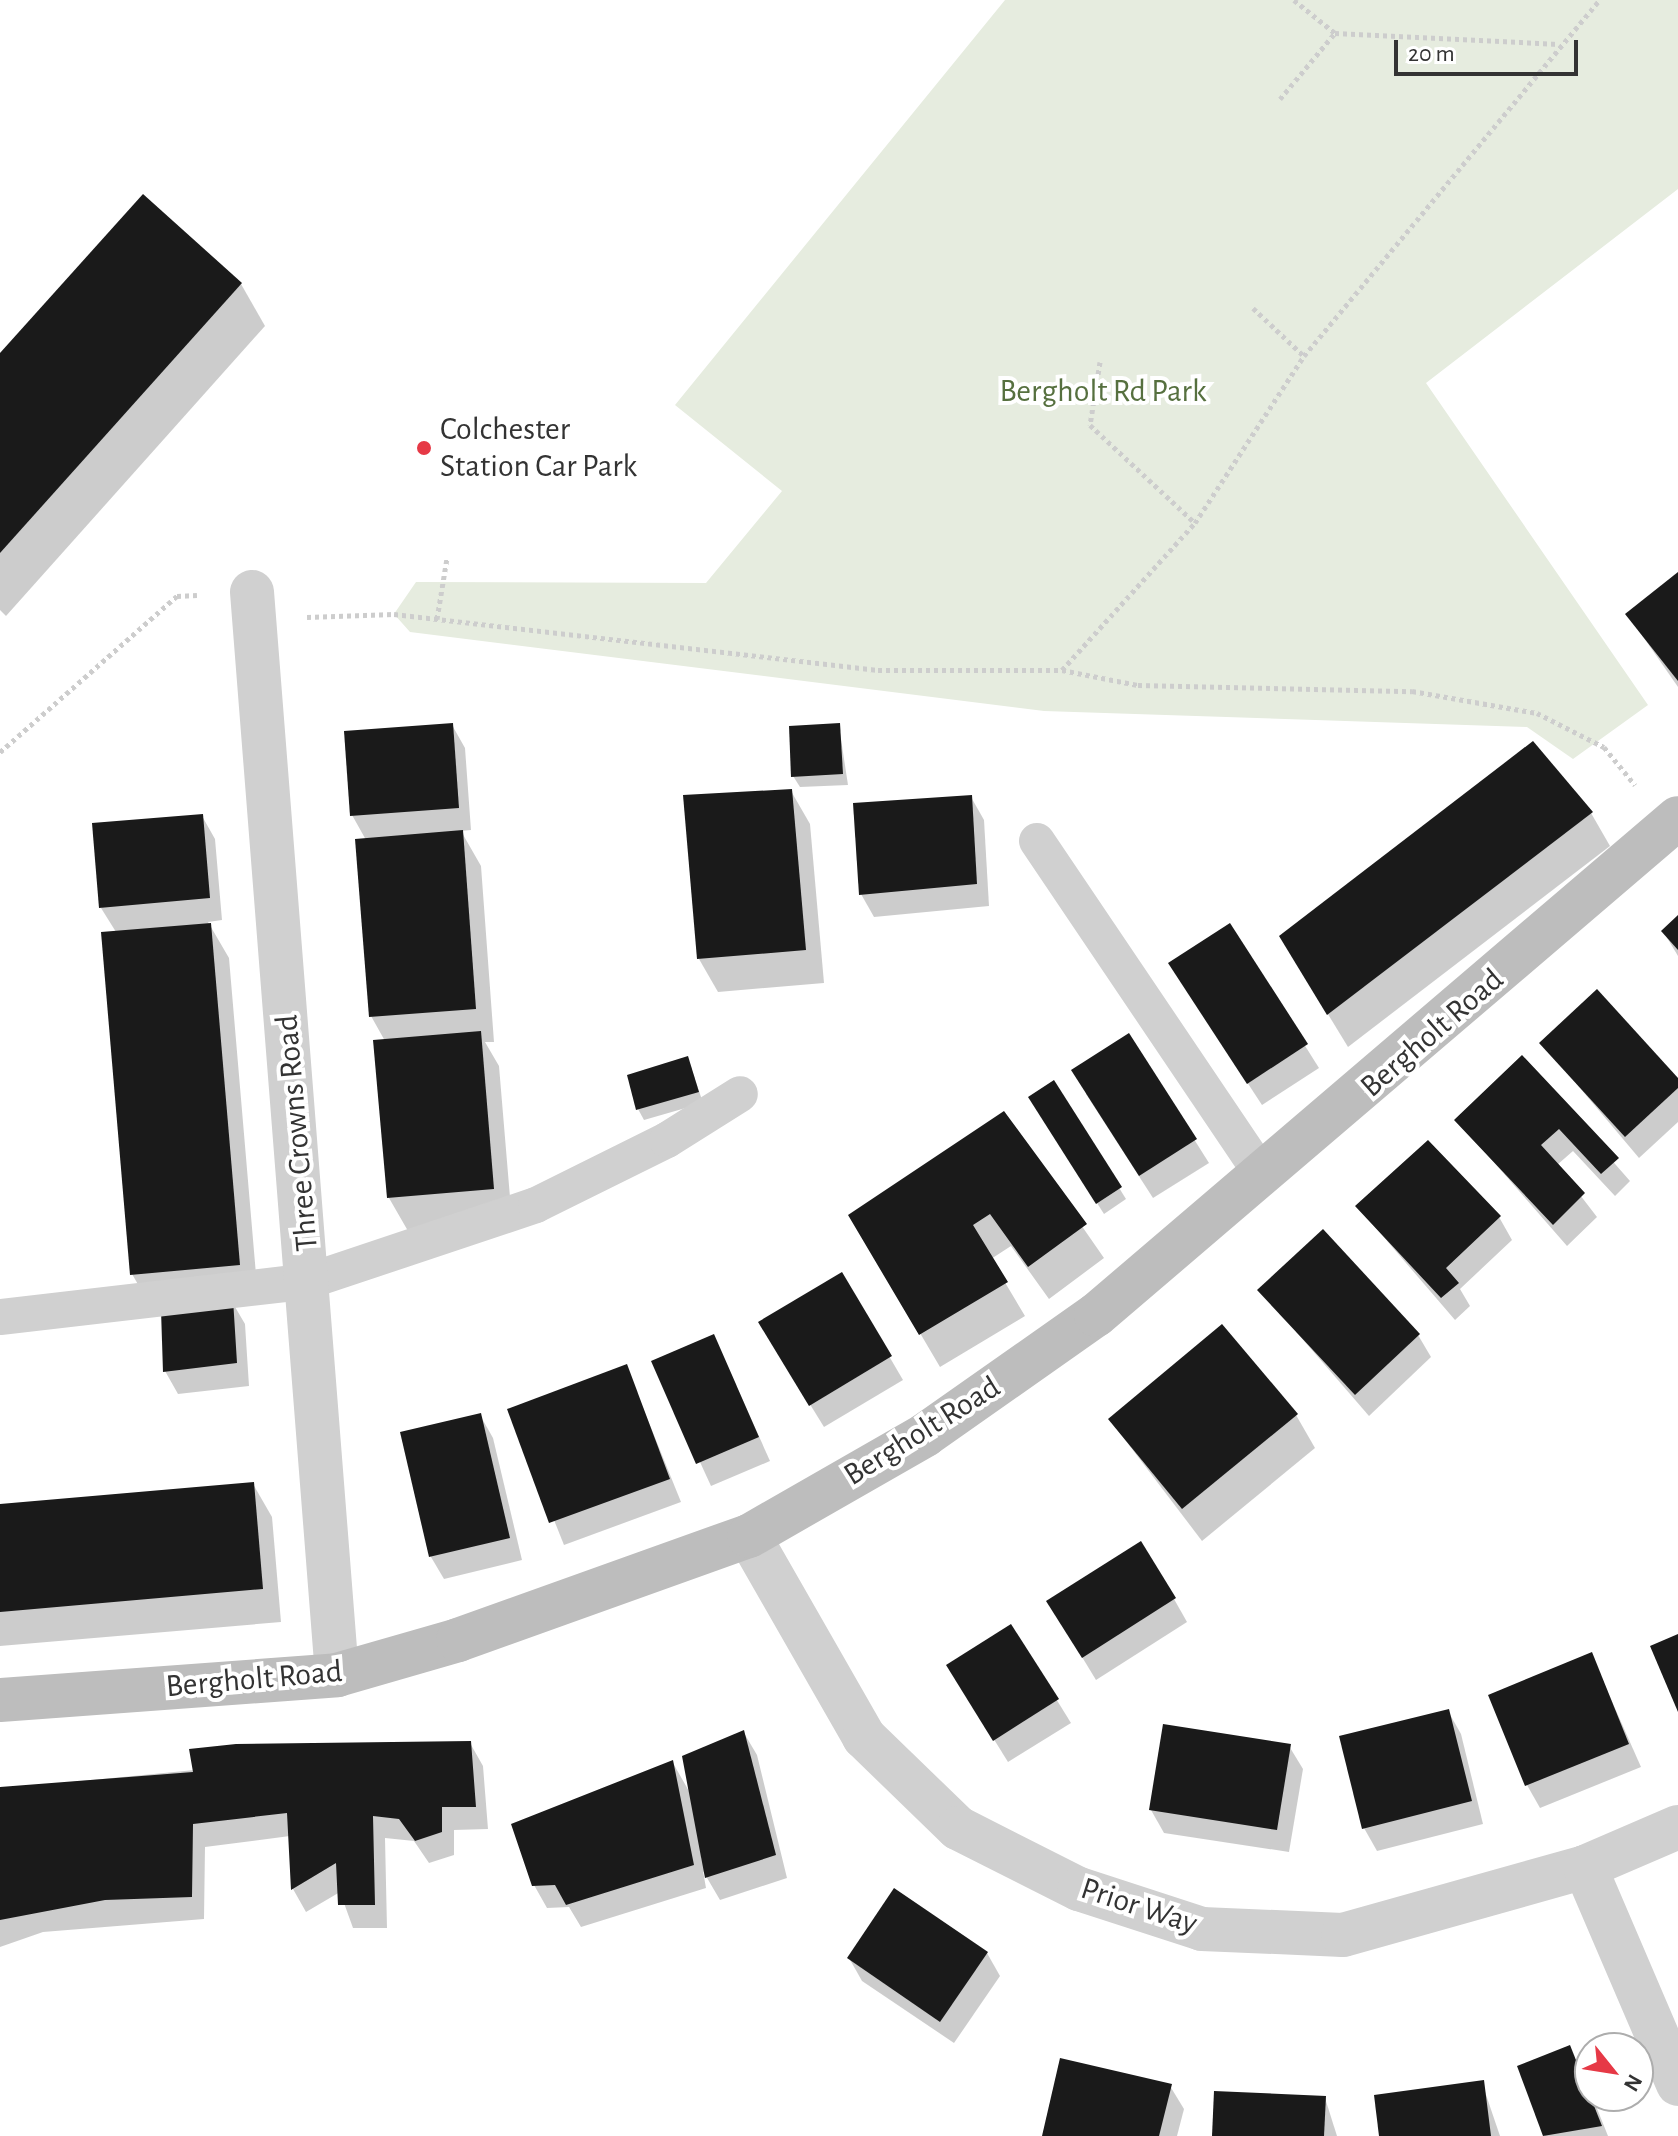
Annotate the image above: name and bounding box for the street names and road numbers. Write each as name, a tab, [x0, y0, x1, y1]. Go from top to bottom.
street label: Bergholt Road	[1353, 960, 1511, 1106]
street label: Three Crowns Road	[268, 1013, 326, 1253]
street label: Bergholt Road	[837, 1368, 1007, 1494]
street label: Bergholt Road	[164, 1652, 344, 1706]
street label: Prior Way	[1076, 1869, 1202, 1943]

